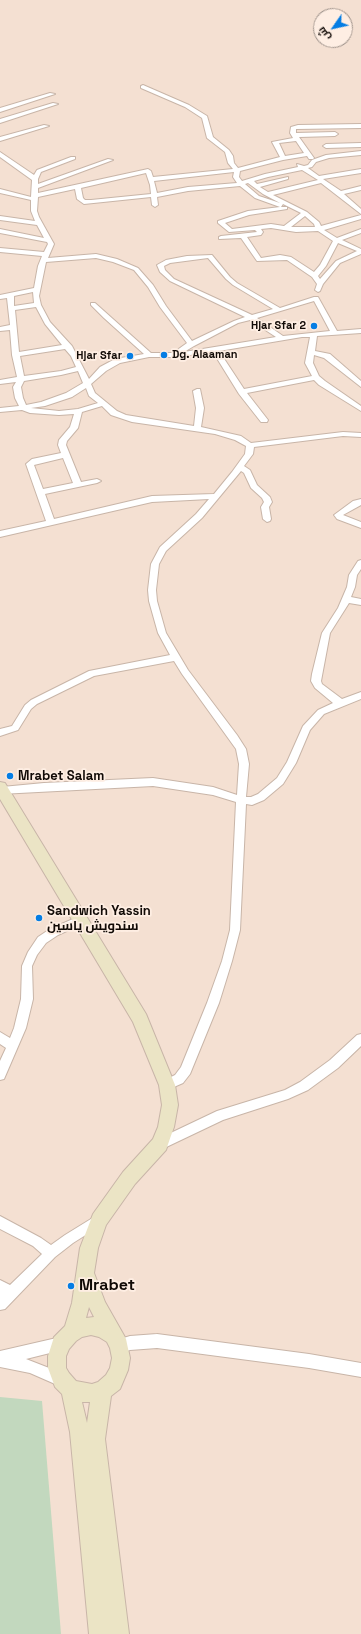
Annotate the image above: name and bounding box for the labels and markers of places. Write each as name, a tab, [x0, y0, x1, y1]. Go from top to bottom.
place label: Hjar Sfar 2	[251, 319, 306, 333]
marker: Hjar Sfar 2	[309, 321, 319, 331]
place label: Dg. Alaaman	[172, 348, 238, 362]
place label: Hjar Sfar	[76, 349, 122, 363]
marker: Dg. Alaaman	[159, 350, 169, 360]
marker: Hjar Sfar	[125, 351, 135, 361]
place label: Mrabet Salam	[18, 768, 104, 784]
marker: Mrabet Salam	[5, 771, 15, 781]
place label: Sandwich Yassin سندويش ياسين	[47, 903, 151, 934]
marker: Sandwich Yassin سندويش ياسين	[34, 913, 44, 923]
place label: Mrabet	[79, 1276, 135, 1296]
marker: Mrabet	[66, 1281, 76, 1291]

